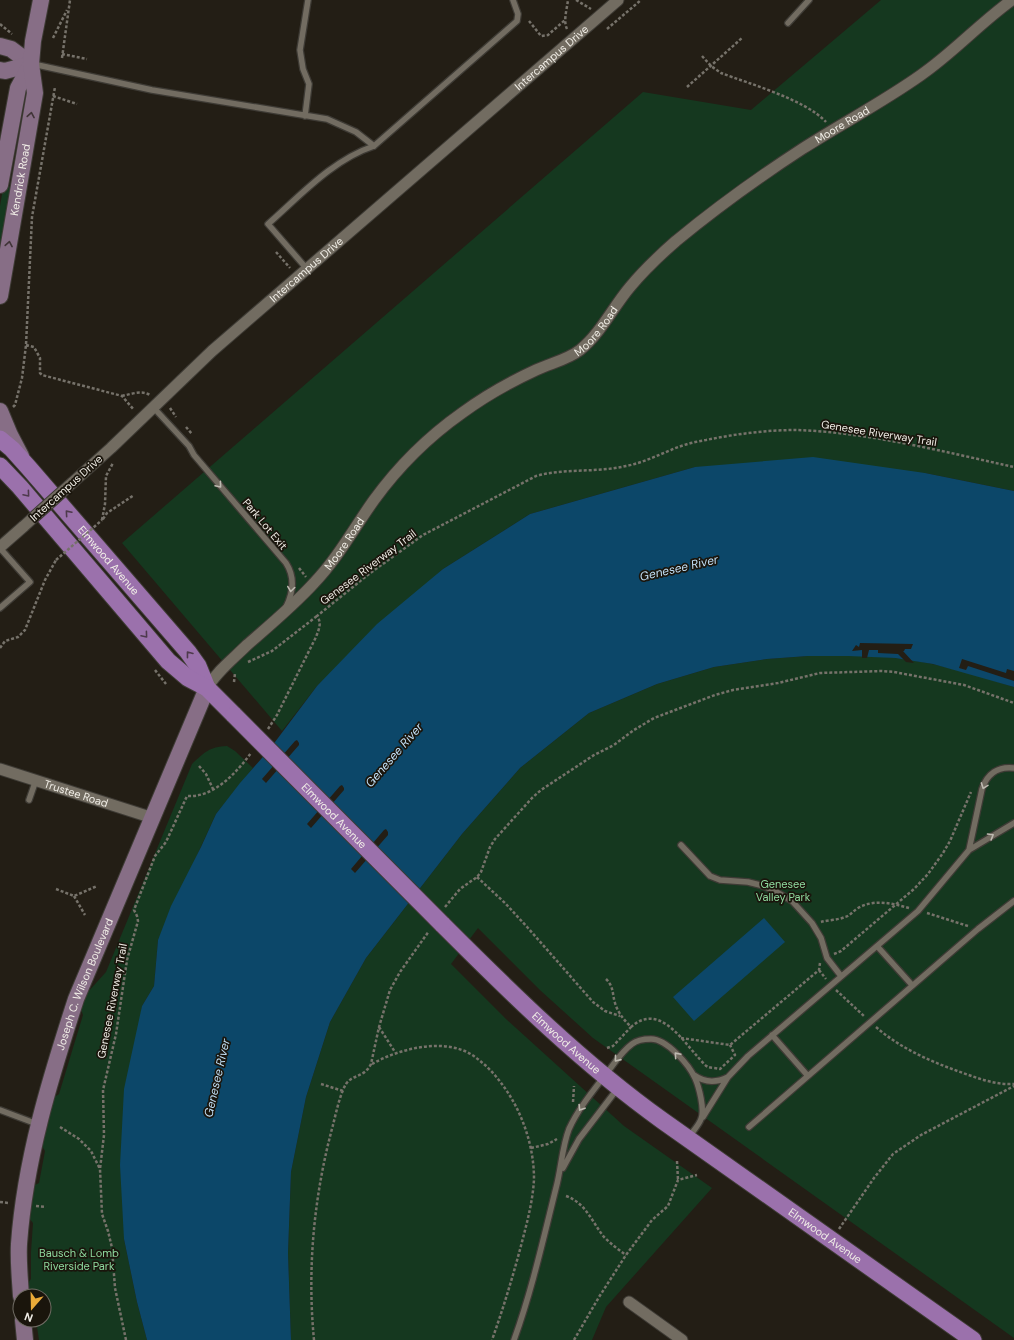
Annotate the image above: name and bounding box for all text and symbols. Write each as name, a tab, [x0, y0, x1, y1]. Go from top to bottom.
street label: Intercampus Drive	[512, 22, 591, 93]
street label: Moore Road	[812, 103, 872, 146]
one-way arrow	[27, 112, 35, 119]
street label: Kendrick Road	[7, 143, 33, 217]
street label: Intercampus Drive	[266, 234, 346, 305]
one-way arrow	[4, 240, 13, 247]
street label: Moore Road	[571, 303, 621, 359]
street label: Genesee Riverway Trail	[820, 417, 938, 449]
street label: Intercampus Drive	[27, 452, 105, 524]
one-way arrow	[215, 480, 222, 488]
one-way arrow	[22, 490, 29, 497]
street label: Park Lot Exit	[240, 496, 290, 552]
one-way arrow	[65, 510, 73, 518]
street label: Moore Road	[321, 515, 367, 573]
street label: Elmwood Avenue	[75, 523, 142, 598]
street label: Genesee Riverway Trail	[317, 526, 419, 608]
water label: Genesee River	[638, 551, 720, 585]
one-way arrow	[287, 586, 296, 592]
one-way arrow	[141, 630, 148, 637]
one-way arrow	[187, 651, 194, 658]
water label: Genesee River	[362, 719, 427, 791]
street label: Trustee Road	[42, 777, 110, 810]
street label: Elmwood Avenue	[299, 780, 370, 851]
one-way arrow	[980, 782, 988, 789]
one-way arrow	[987, 834, 994, 841]
park label: Genesee Valley Park	[756, 877, 811, 904]
street label: Joseph C. Wilson Boulevard	[53, 916, 116, 1052]
street label: Genesee Riverway Trail	[94, 942, 130, 1060]
street label: Elmwood Avenue	[529, 1009, 604, 1077]
water label: Genesee River	[200, 1037, 234, 1119]
one-way arrow	[674, 1052, 682, 1060]
one-way arrow	[615, 1055, 622, 1062]
one-way arrow	[579, 1104, 586, 1111]
street label: Elmwood Avenue	[786, 1205, 865, 1266]
park label: Bausch & Lomb Riverside Park	[39, 1246, 119, 1273]
north arrow	[12, 1288, 52, 1328]
text: N	[22, 1309, 35, 1325]

